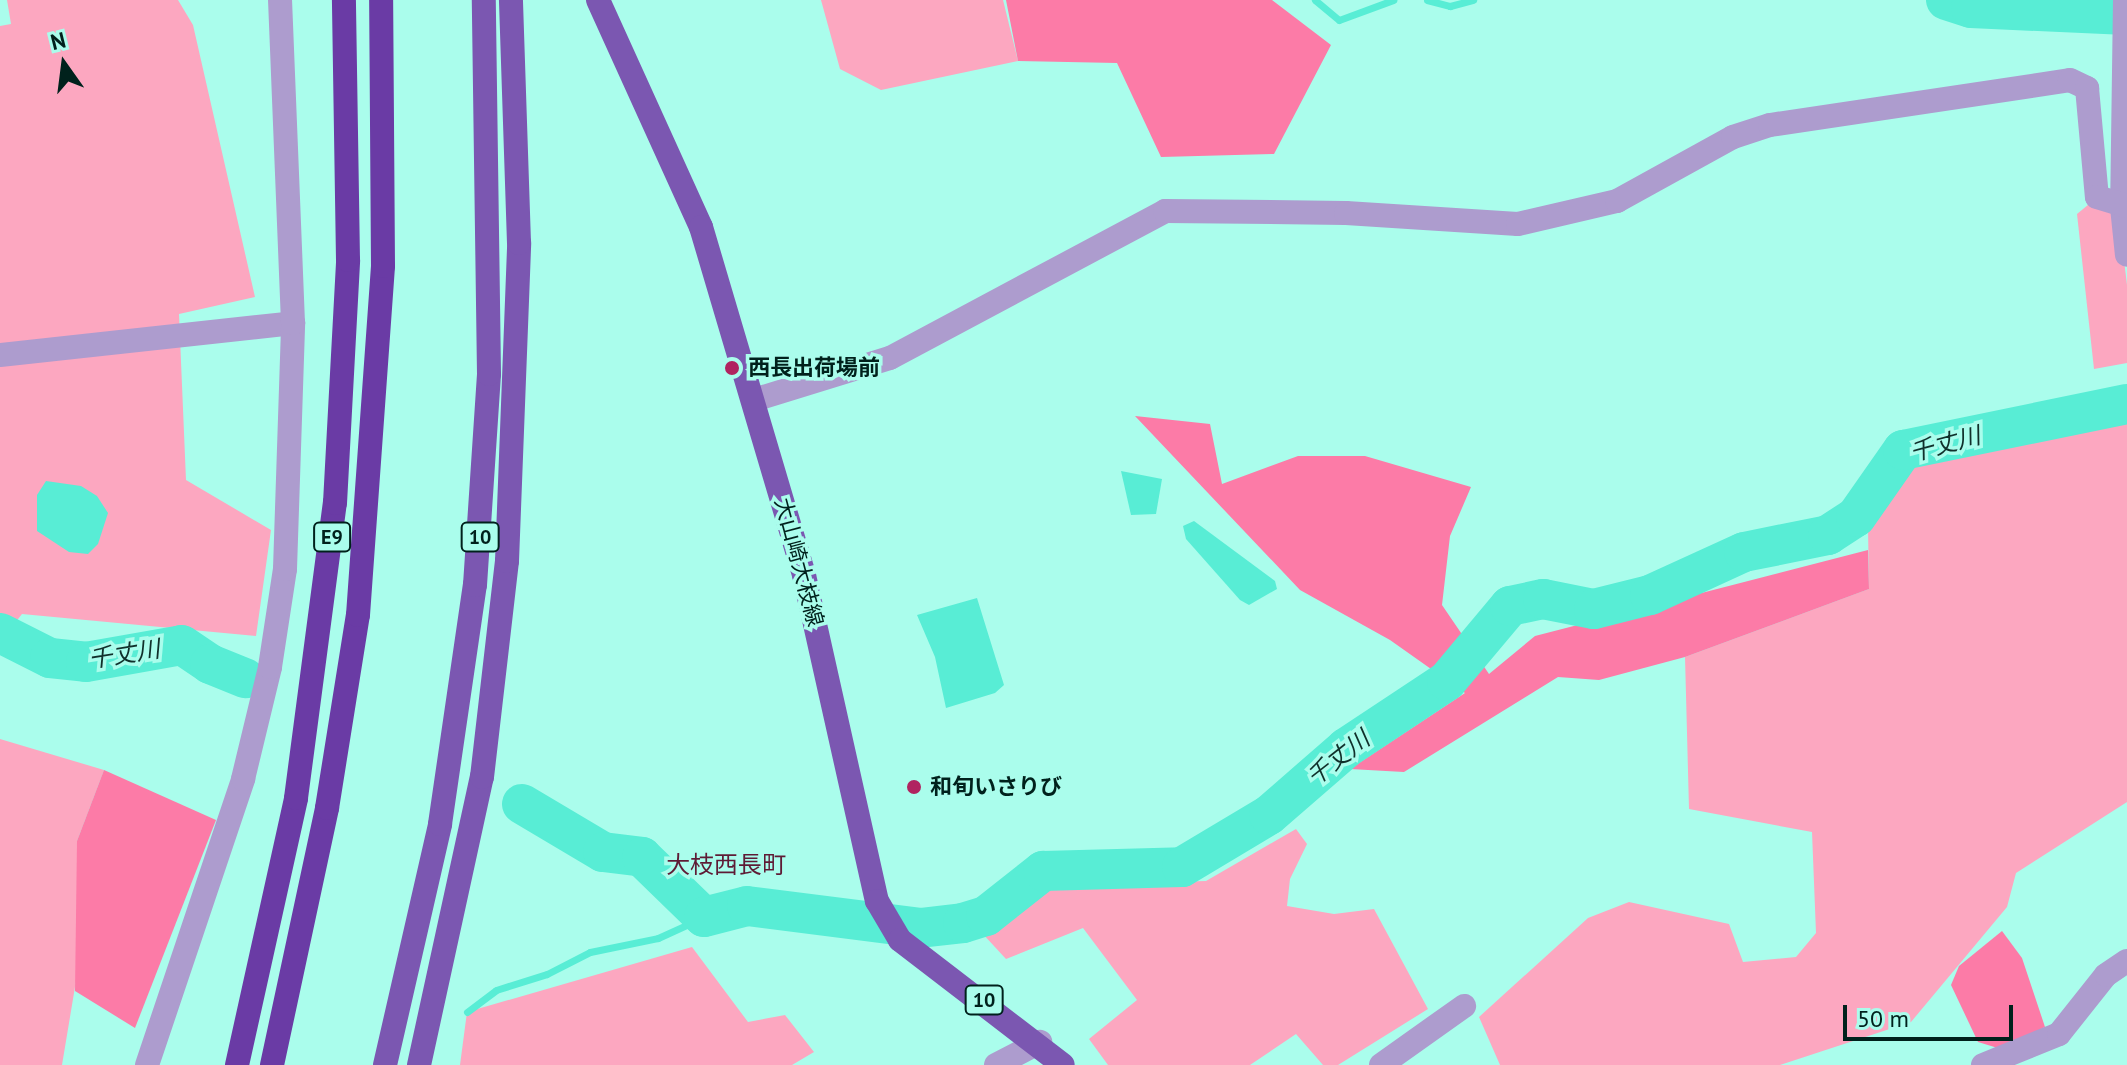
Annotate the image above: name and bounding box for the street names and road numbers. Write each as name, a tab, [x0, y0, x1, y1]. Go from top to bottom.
street label: 大山崎大枝線	[769, 495, 829, 629]
road number: E9	[312, 521, 352, 553]
road number: 10	[460, 521, 500, 553]
road number: 10	[964, 984, 1004, 1016]

